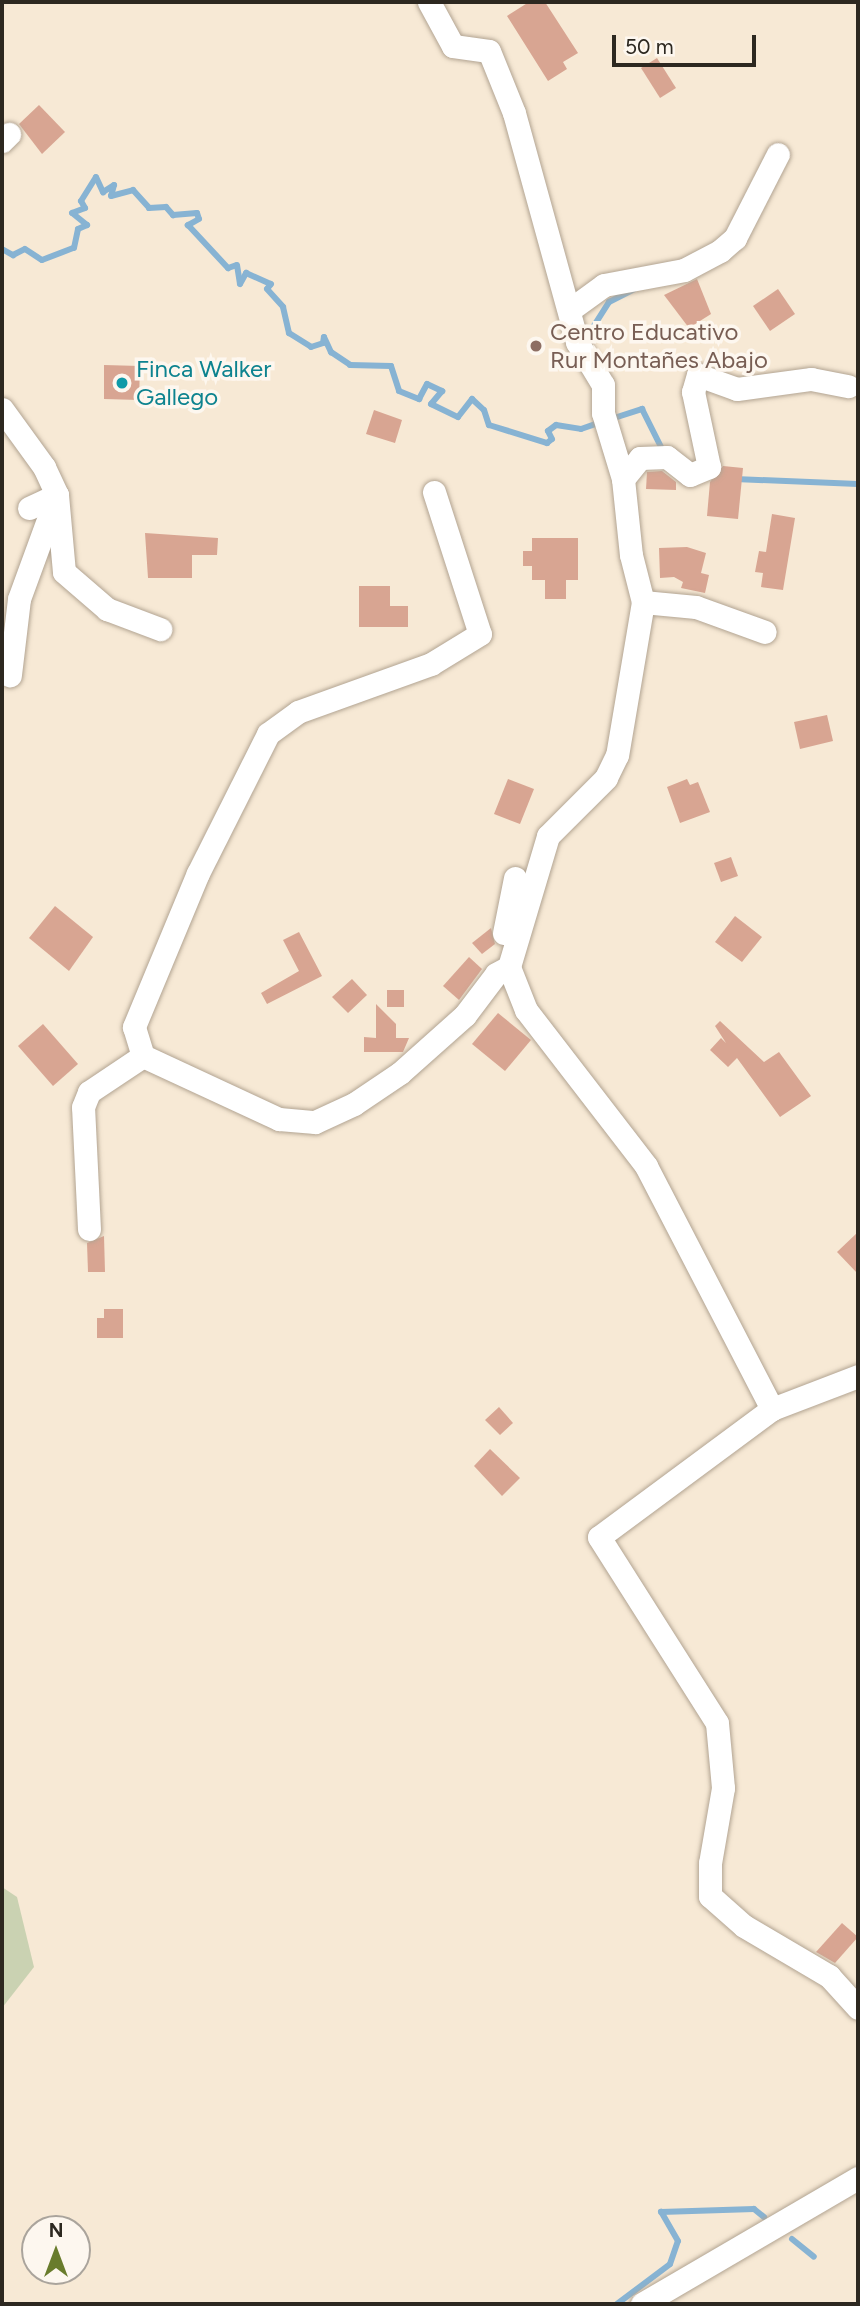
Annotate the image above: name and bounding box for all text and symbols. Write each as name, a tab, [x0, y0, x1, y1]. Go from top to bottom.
scale bar	[615, 21, 758, 65]
text: 50 m	[625, 34, 674, 59]
place label: Centro Educativo Rur Montañes Abajo	[550, 318, 768, 374]
marker: Centro Educativo Rur Montañes Abajo	[528, 338, 544, 354]
place label: Finca Walker Gallego	[136, 355, 271, 411]
marker: Finca Walker Gallego	[114, 375, 130, 391]
north arrow	[21, 2215, 91, 2285]
text: N	[49, 2219, 63, 2242]

